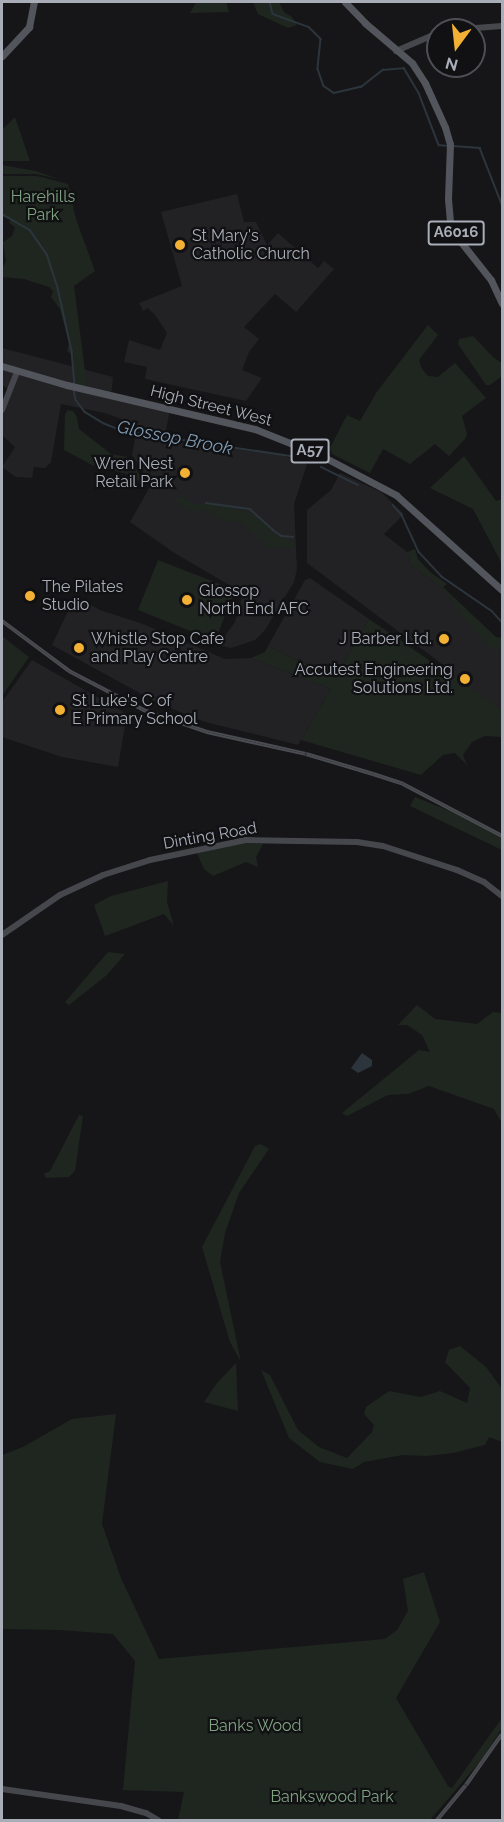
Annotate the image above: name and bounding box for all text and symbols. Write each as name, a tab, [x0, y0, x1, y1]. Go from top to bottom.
north arrow	[426, 18, 486, 78]
text: N	[443, 53, 460, 75]
park label: Harehills Park	[11, 187, 75, 225]
road number: A6016	[428, 221, 484, 245]
place label: St Mary's Catholic Church	[192, 226, 310, 264]
marker: St Mary's Catholic Church	[173, 238, 187, 252]
street label: High Street West	[148, 382, 274, 430]
water label: Glossop Brook	[115, 416, 235, 460]
road number: A57	[290, 439, 330, 463]
place label: Wren Nest Retail Park	[94, 454, 173, 492]
marker: Wren Nest Retail Park	[178, 466, 192, 480]
place label: The Pilates Studio	[42, 577, 123, 615]
place label: Glossop North End AFC	[199, 581, 309, 619]
marker: The Pilates Studio	[23, 589, 37, 603]
marker: Glossop North End AFC	[180, 593, 194, 607]
place label: Whistle Stop Cafe and Play Centre	[91, 629, 224, 667]
place label: J Barber Ltd.	[339, 629, 432, 649]
marker: J Barber Ltd.	[437, 632, 451, 646]
marker: Whistle Stop Cafe and Play Centre	[72, 641, 86, 655]
place label: Accutest Engineering Solutions Ltd.	[295, 660, 453, 698]
marker: Accutest Engineering Solutions Ltd.	[458, 672, 472, 686]
place label: St Luke's C of E Primary School	[72, 691, 198, 729]
marker: St Luke's C of E Primary School	[53, 703, 67, 717]
street label: Dinting Road	[162, 818, 258, 854]
park label: Banks Wood	[208, 1716, 302, 1736]
park label: Bankswood Park	[270, 1787, 394, 1807]

